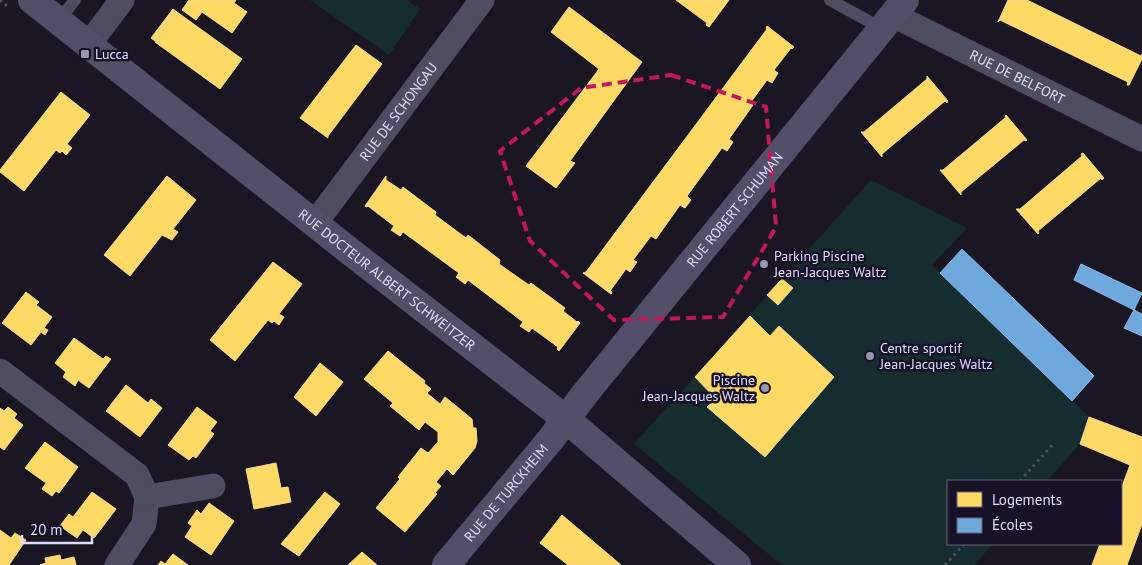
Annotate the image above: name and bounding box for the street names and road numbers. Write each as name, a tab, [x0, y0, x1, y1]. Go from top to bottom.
street label: RUE DE BELFORT	[967, 46, 1068, 108]
street label: RUE DE SCHONGAU	[355, 59, 441, 165]
street label: RUE ROBERT SCHUMAN	[683, 148, 787, 271]
street label: RUE DOCTEUR ALBERT SCHWEITZER	[295, 205, 479, 355]
street label: RUE DE TURCKHEIM	[460, 440, 552, 545]

